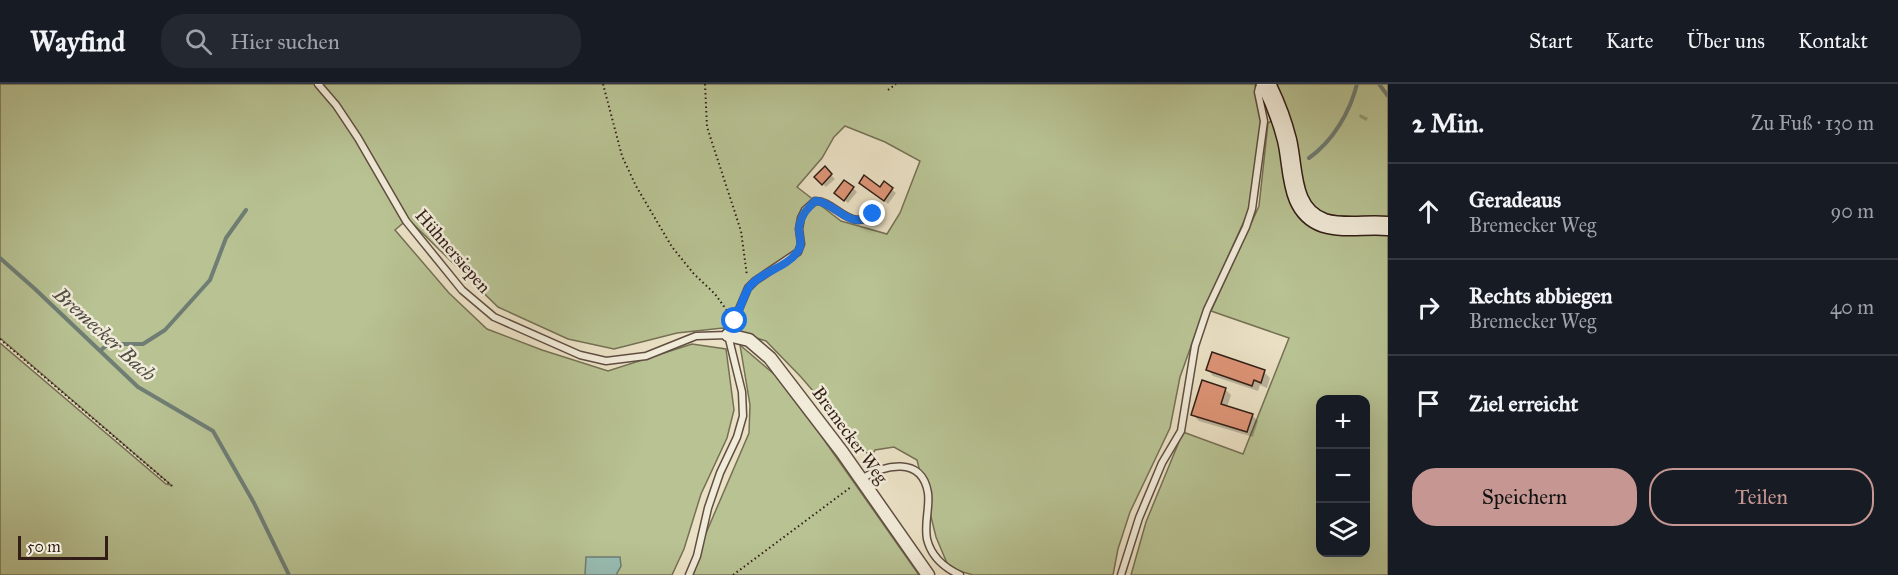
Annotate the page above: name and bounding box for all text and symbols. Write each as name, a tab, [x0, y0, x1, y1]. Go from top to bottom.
search box	[161, 14, 581, 68]
text: Wayfind	[30, 24, 125, 59]
icon: search	[182, 25, 215, 58]
text: Hier suchen	[230, 28, 340, 55]
text: Start	[1529, 28, 1573, 54]
text: Karte	[1606, 28, 1654, 54]
text: Über uns	[1687, 28, 1765, 54]
text: Kontakt	[1798, 28, 1868, 54]
text: 2 Min.	[1412, 107, 1484, 139]
text: Zu Fuß · 130 m	[1751, 111, 1874, 135]
text: Geradeaus	[1469, 186, 1561, 213]
icon: ahead	[1412, 195, 1445, 228]
text: 90 m	[1831, 199, 1874, 223]
route end	[859, 200, 885, 226]
street label: Hühnersiepen	[411, 204, 496, 298]
text: Bremecker Weg	[1469, 213, 1596, 237]
water label: Bremecker Bach	[48, 281, 161, 386]
text: Rechts abbiegen	[1469, 282, 1612, 309]
icon: right	[1412, 291, 1445, 324]
text: 40 m	[1830, 295, 1874, 319]
route start	[721, 307, 747, 333]
text: Bremecker Weg	[1469, 309, 1596, 333]
street label: Bremecker Weg	[807, 382, 893, 489]
icon: arrive	[1412, 387, 1445, 420]
text: Ziel erreicht	[1469, 390, 1578, 417]
map controls	[1316, 395, 1370, 557]
button: +	[1316, 395, 1370, 449]
button: −	[1316, 449, 1370, 503]
button: Speichern	[1412, 468, 1637, 526]
button: Teilen	[1649, 468, 1874, 526]
button: layers	[1316, 503, 1370, 557]
scale bar	[18, 533, 108, 560]
text: 50 m	[27, 537, 61, 556]

